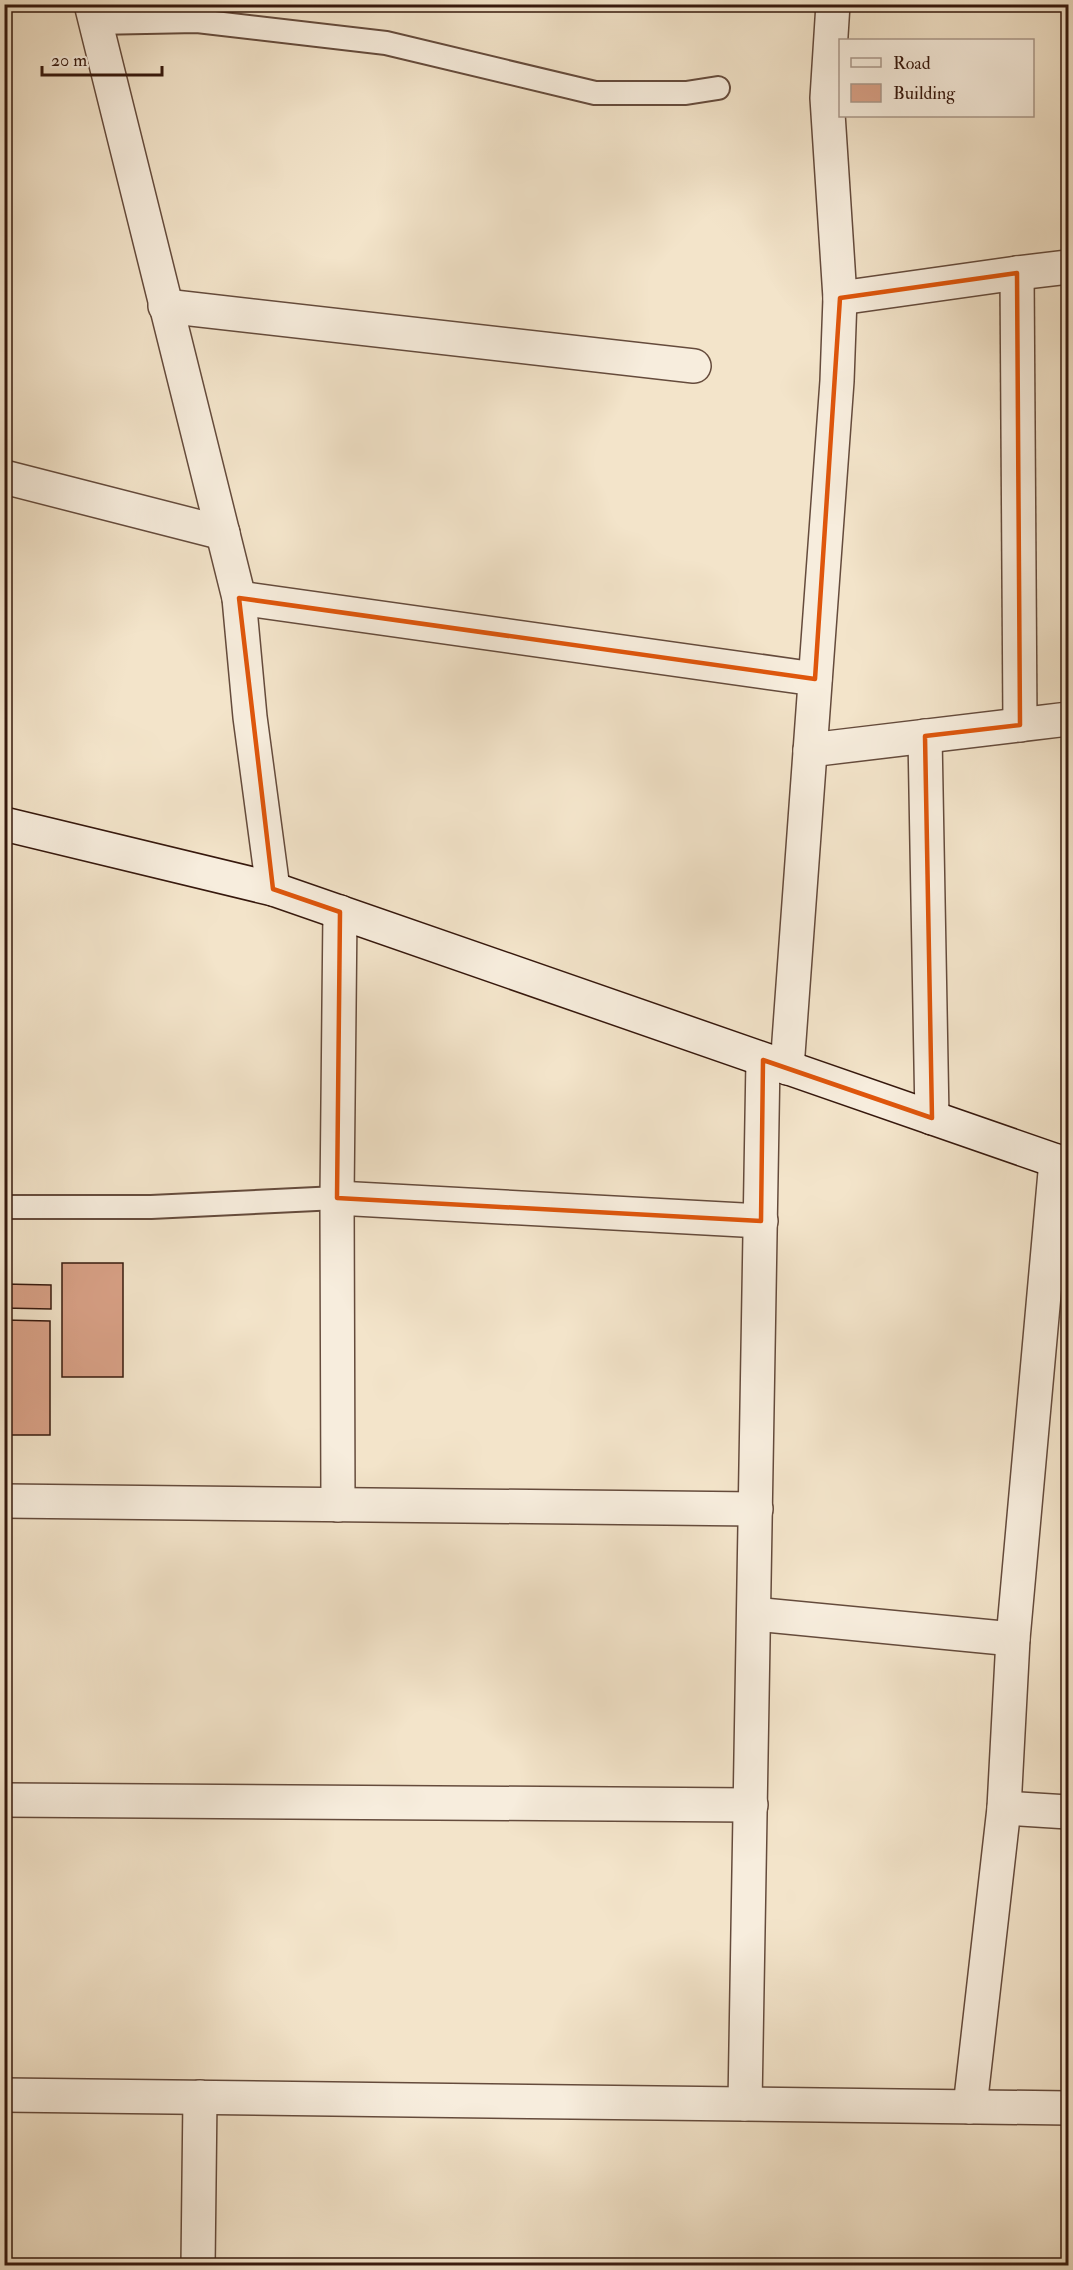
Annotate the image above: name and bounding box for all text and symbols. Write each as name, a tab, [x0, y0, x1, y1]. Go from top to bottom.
scale bar	[42, 39, 162, 77]
legend	[839, 39, 1034, 117]
text: 20 m	[51, 49, 87, 72]
text: Road	[893, 52, 931, 75]
text: Building	[893, 82, 956, 105]

